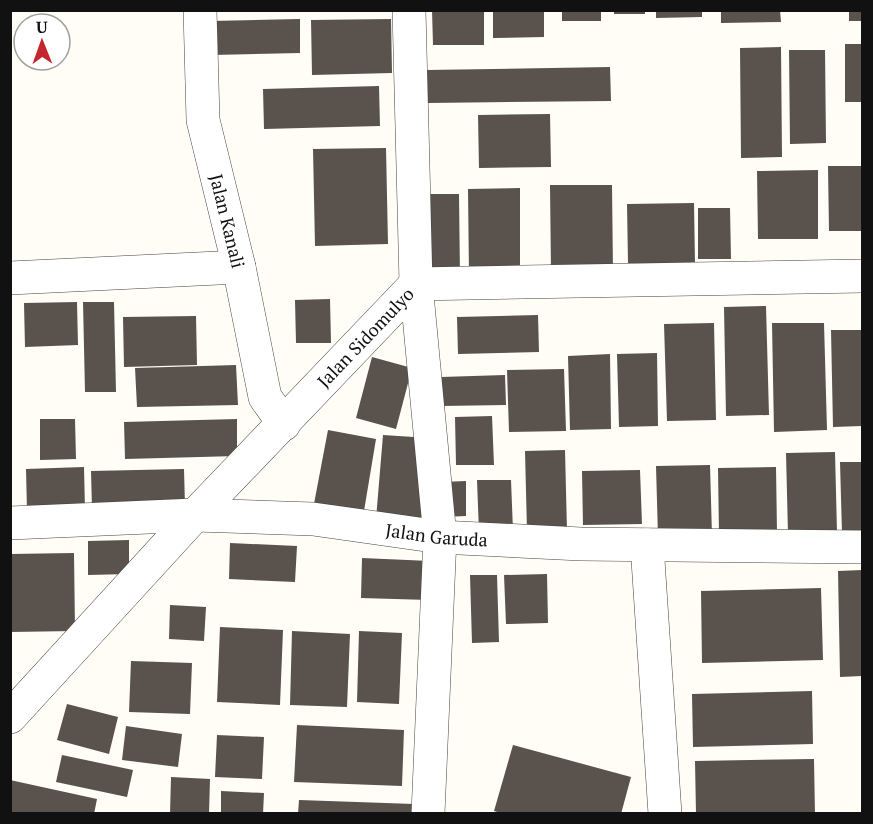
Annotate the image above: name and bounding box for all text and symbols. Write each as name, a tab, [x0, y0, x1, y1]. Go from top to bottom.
north arrow	[12, 12, 72, 72]
text: U	[36, 16, 48, 38]
street label: Jalan Kanali	[205, 171, 251, 271]
street label: Jalan Sidomulyo	[312, 282, 419, 392]
street label: Jalan Garuda	[384, 517, 488, 551]

